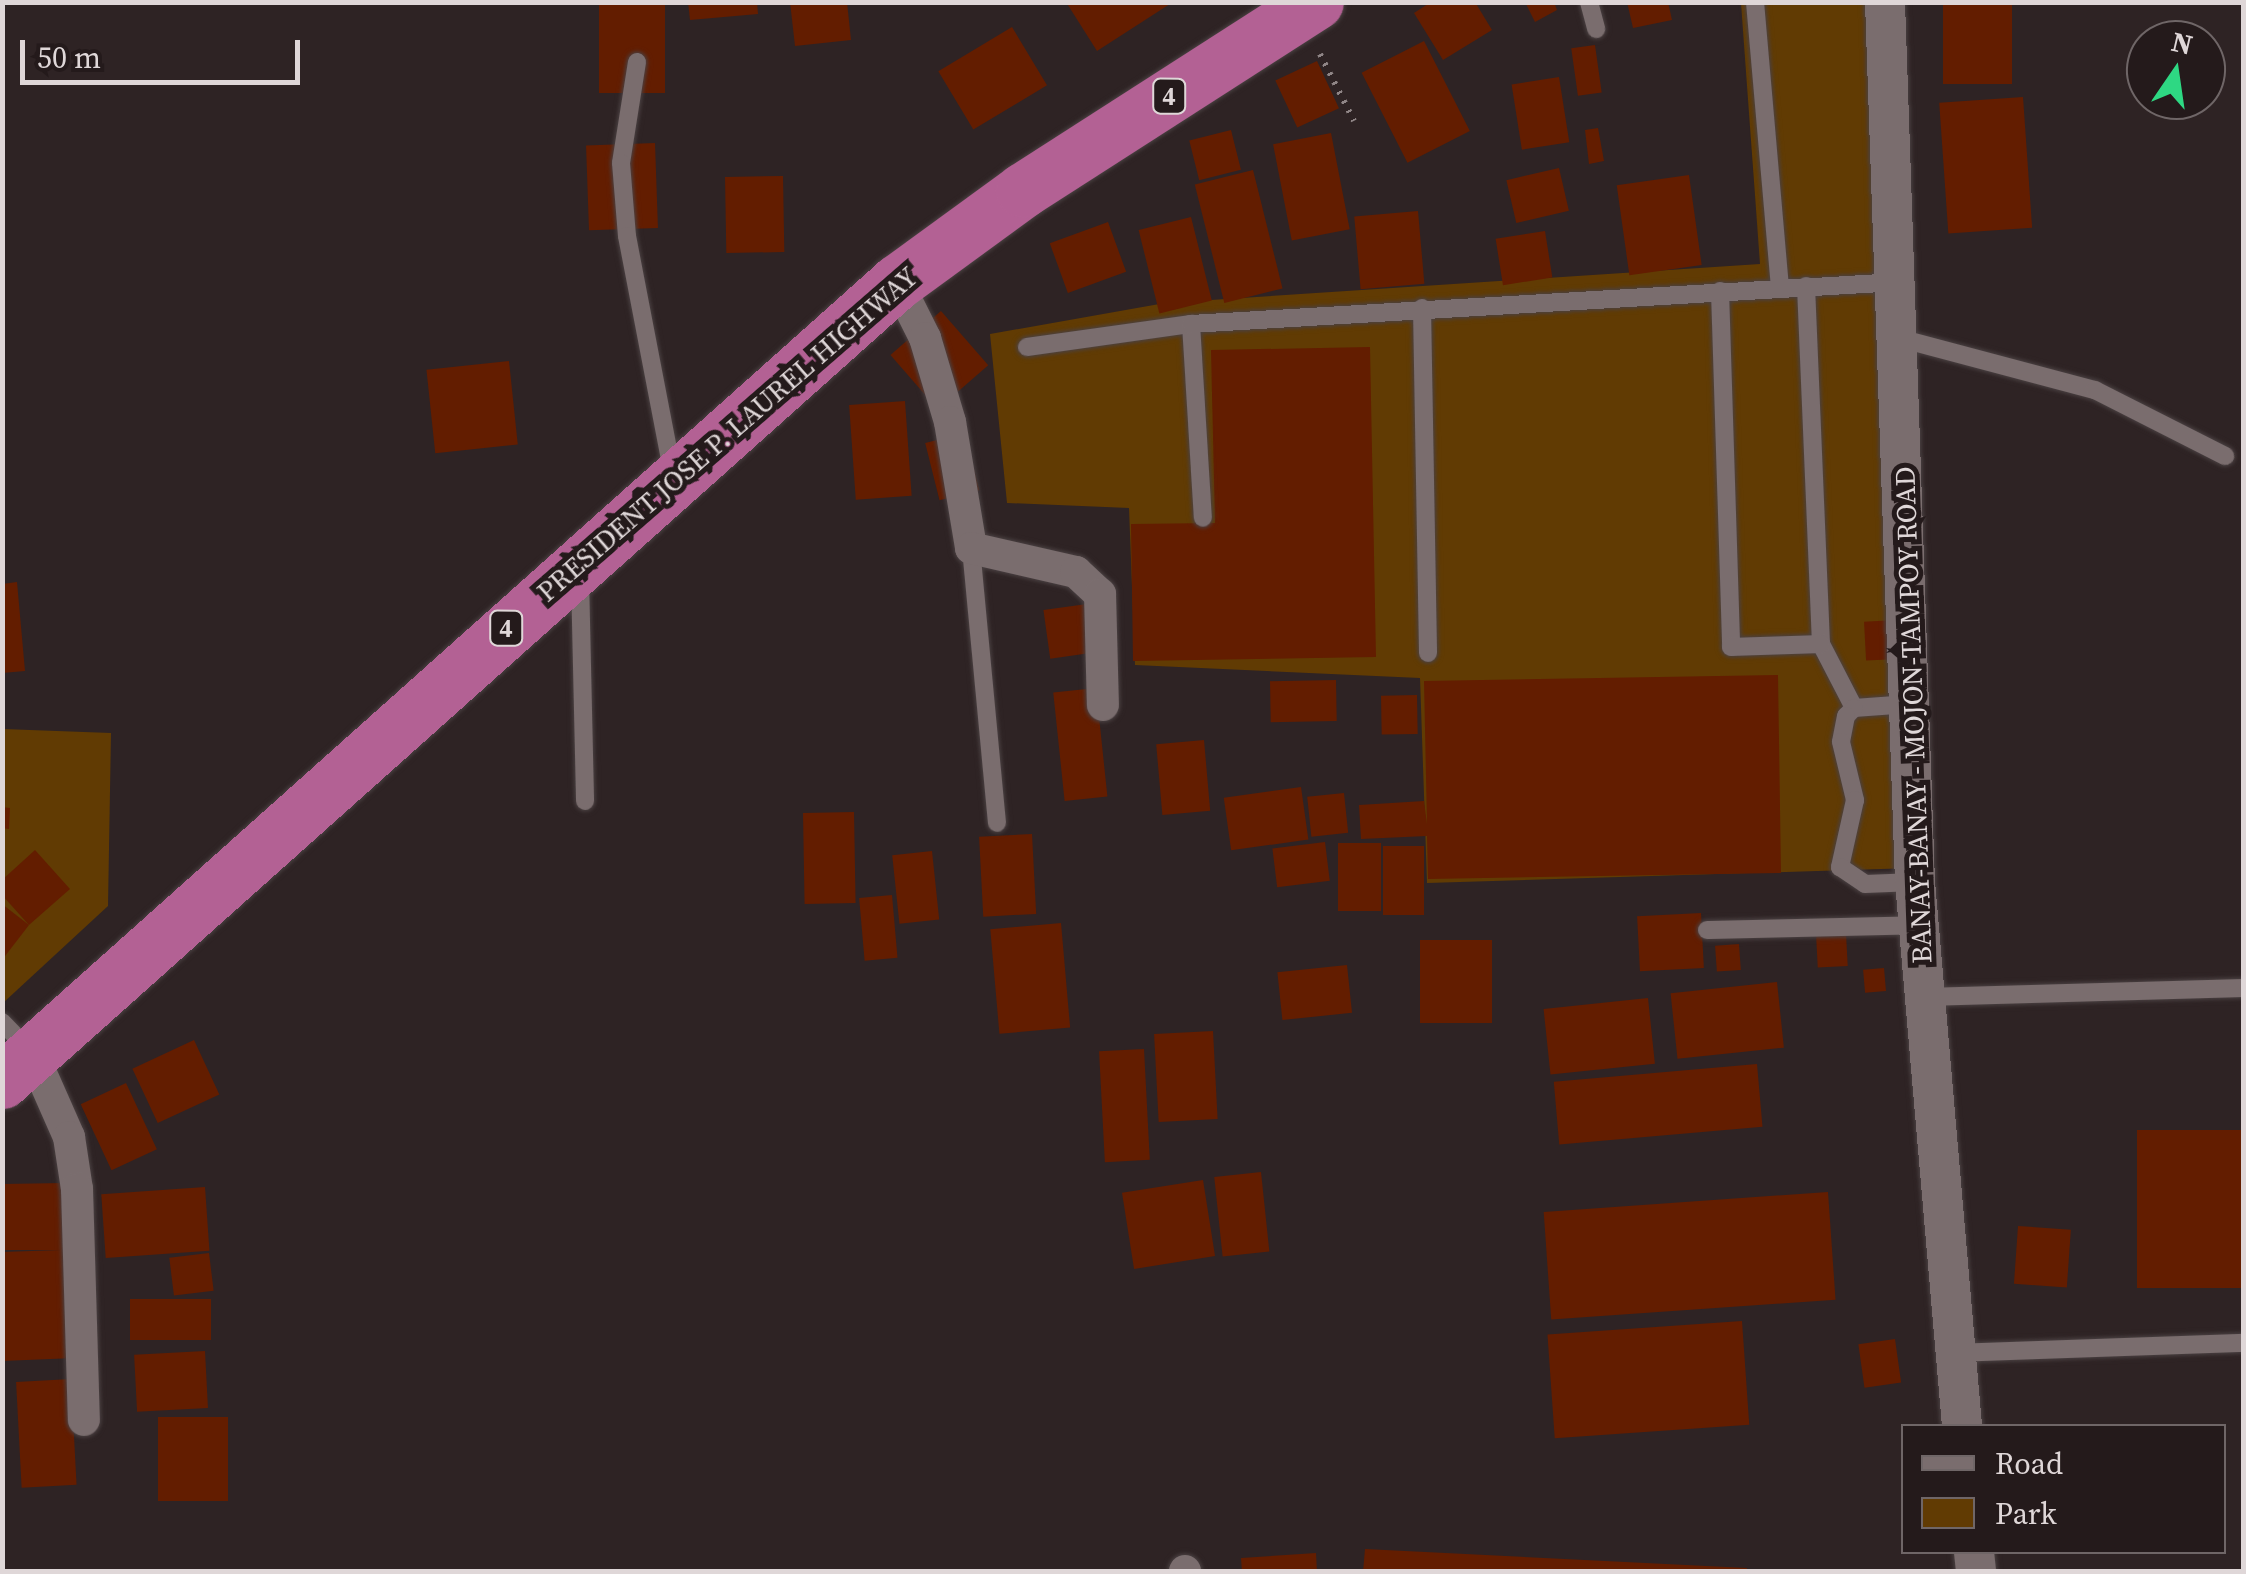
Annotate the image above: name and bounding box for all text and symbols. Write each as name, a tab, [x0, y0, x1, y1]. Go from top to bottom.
scale bar	[25, 20, 305, 82]
north arrow	[2126, 20, 2226, 120]
text: N	[2168, 22, 2196, 64]
text: 50 m	[37, 37, 101, 78]
road number: 4	[1152, 76, 1186, 116]
street label: PRESIDENT JOSE P. LAUREL HIGHWAY	[530, 259, 924, 609]
street label: BANAY-BANAY - MOJON-TAMPOY ROAD	[1888, 465, 1938, 965]
road number: 4	[488, 608, 524, 648]
legend	[1901, 1424, 2226, 1554]
text: Road	[1995, 1443, 2063, 1484]
text: Park	[1995, 1493, 2057, 1534]

